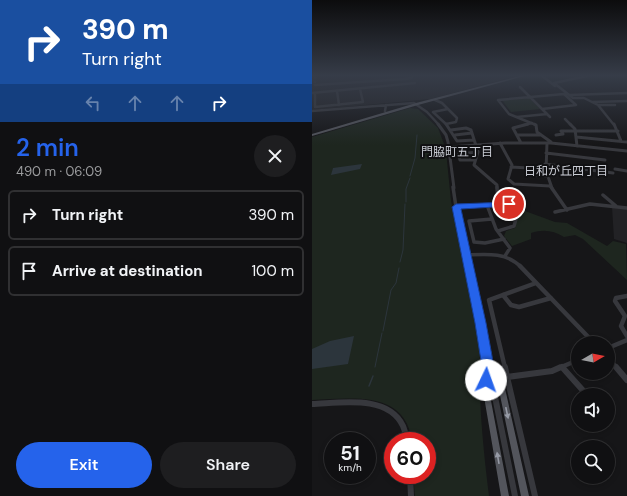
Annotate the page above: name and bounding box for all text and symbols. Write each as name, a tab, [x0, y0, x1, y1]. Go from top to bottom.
text: 390 m	[82, 11, 169, 48]
icon: right	[16, 16, 68, 68]
text: Turn right	[82, 47, 162, 71]
icon: left	[82, 92, 104, 114]
icon: ahead	[124, 92, 146, 114]
icon: ahead	[166, 92, 188, 114]
icon: right	[208, 92, 230, 114]
text: 2 min	[16, 132, 79, 163]
button: close	[254, 135, 296, 177]
district label: 門脇町五丁目	[421, 144, 493, 160]
text: 490 m · 06:09	[16, 163, 102, 180]
district label: 日和が丘四丁目	[524, 163, 608, 179]
pin	[492, 187, 526, 221]
icon: arrive	[498, 193, 520, 215]
icon: right	[18, 204, 40, 226]
text: Turn right	[52, 205, 123, 225]
text: 390 m	[249, 205, 294, 225]
icon: arrive	[18, 260, 40, 282]
text: Arrive at destination	[52, 261, 203, 281]
text: 100 m	[251, 261, 294, 281]
north arrow	[571, 336, 615, 380]
map controls	[571, 336, 615, 484]
position arrow	[465, 359, 507, 401]
button: sound	[571, 388, 615, 432]
one-way arrow	[505, 407, 511, 419]
speed limit sign: 60	[384, 432, 436, 484]
text: 51	[340, 440, 360, 466]
button: search	[571, 440, 615, 484]
button: Exit	[16, 442, 152, 488]
button: Share	[160, 442, 296, 488]
one-way arrow	[495, 451, 501, 464]
text: km/h	[338, 461, 362, 474]

